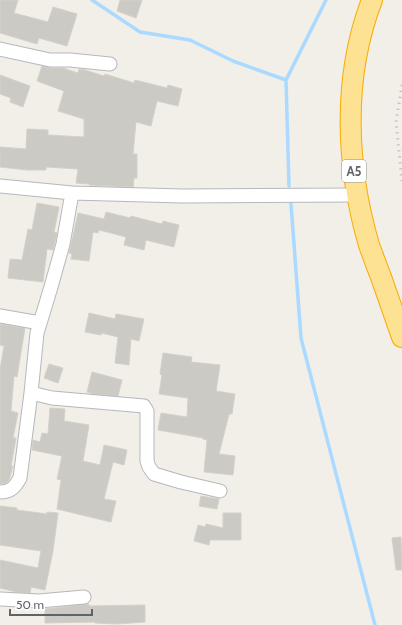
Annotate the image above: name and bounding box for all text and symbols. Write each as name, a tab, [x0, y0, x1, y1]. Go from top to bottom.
road number: A5	[342, 160, 366, 182]
scale bar	[10, 591, 92, 617]
text: 50 m	[16, 597, 44, 612]

